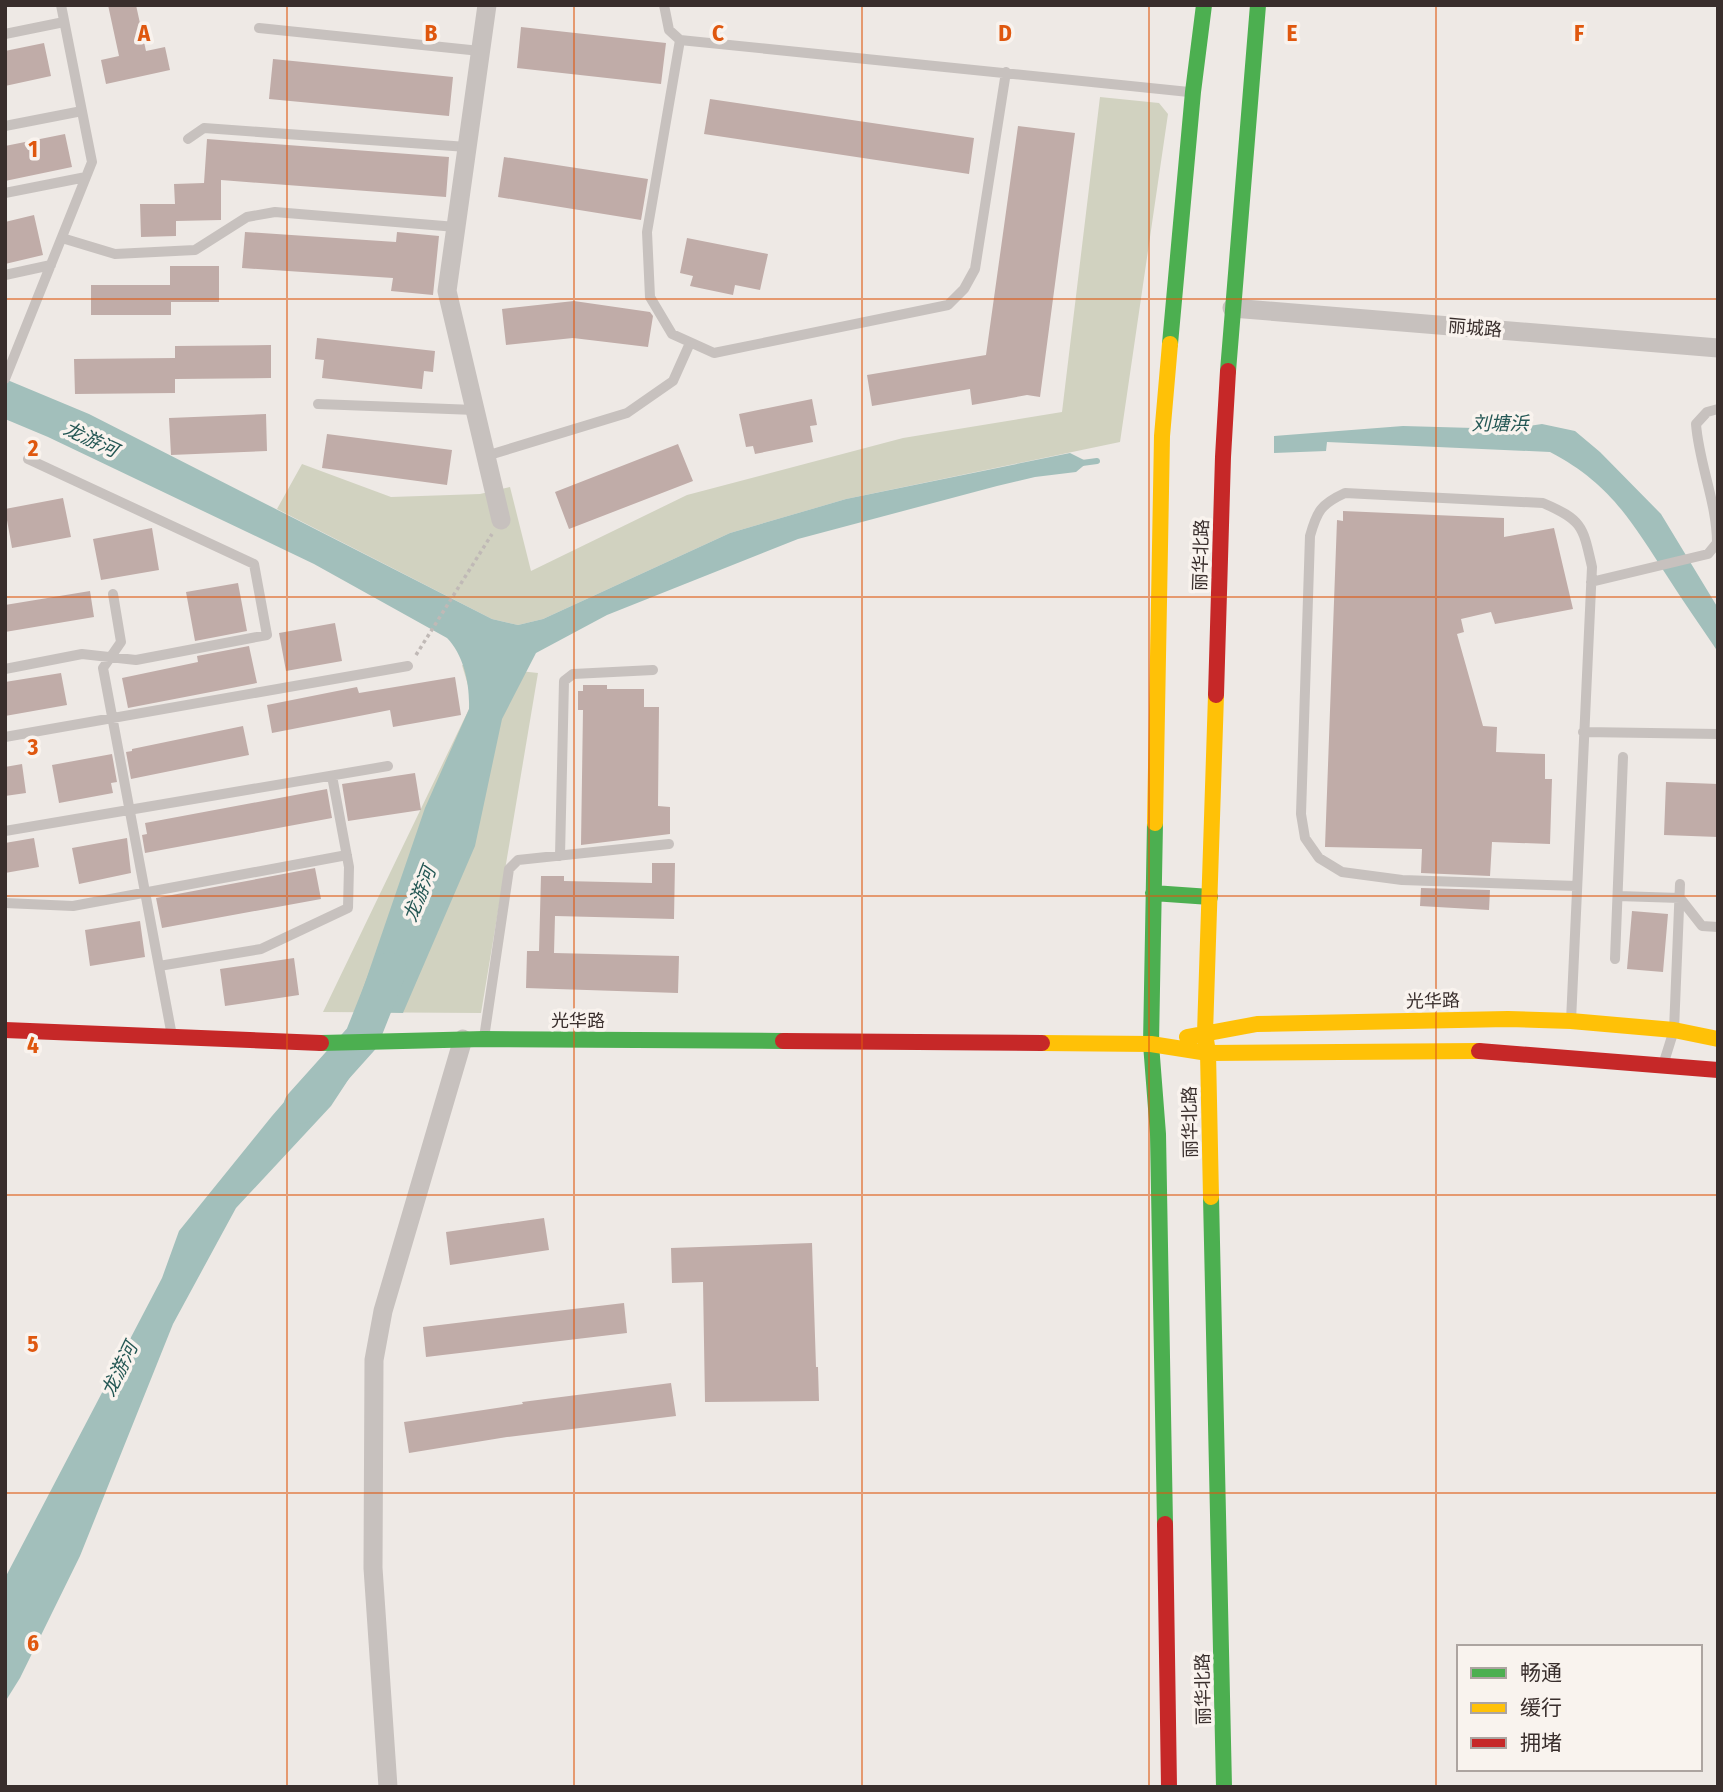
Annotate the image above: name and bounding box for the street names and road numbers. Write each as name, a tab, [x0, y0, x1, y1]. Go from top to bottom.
street label: 丽城路	[1447, 315, 1503, 341]
street label: 丽华北路	[1189, 519, 1213, 591]
street label: 光华路	[1406, 990, 1460, 1012]
street label: 光华路	[551, 1010, 605, 1032]
street label: 丽华北路	[1178, 1086, 1202, 1158]
street label: 丽华北路	[1191, 1653, 1215, 1725]

